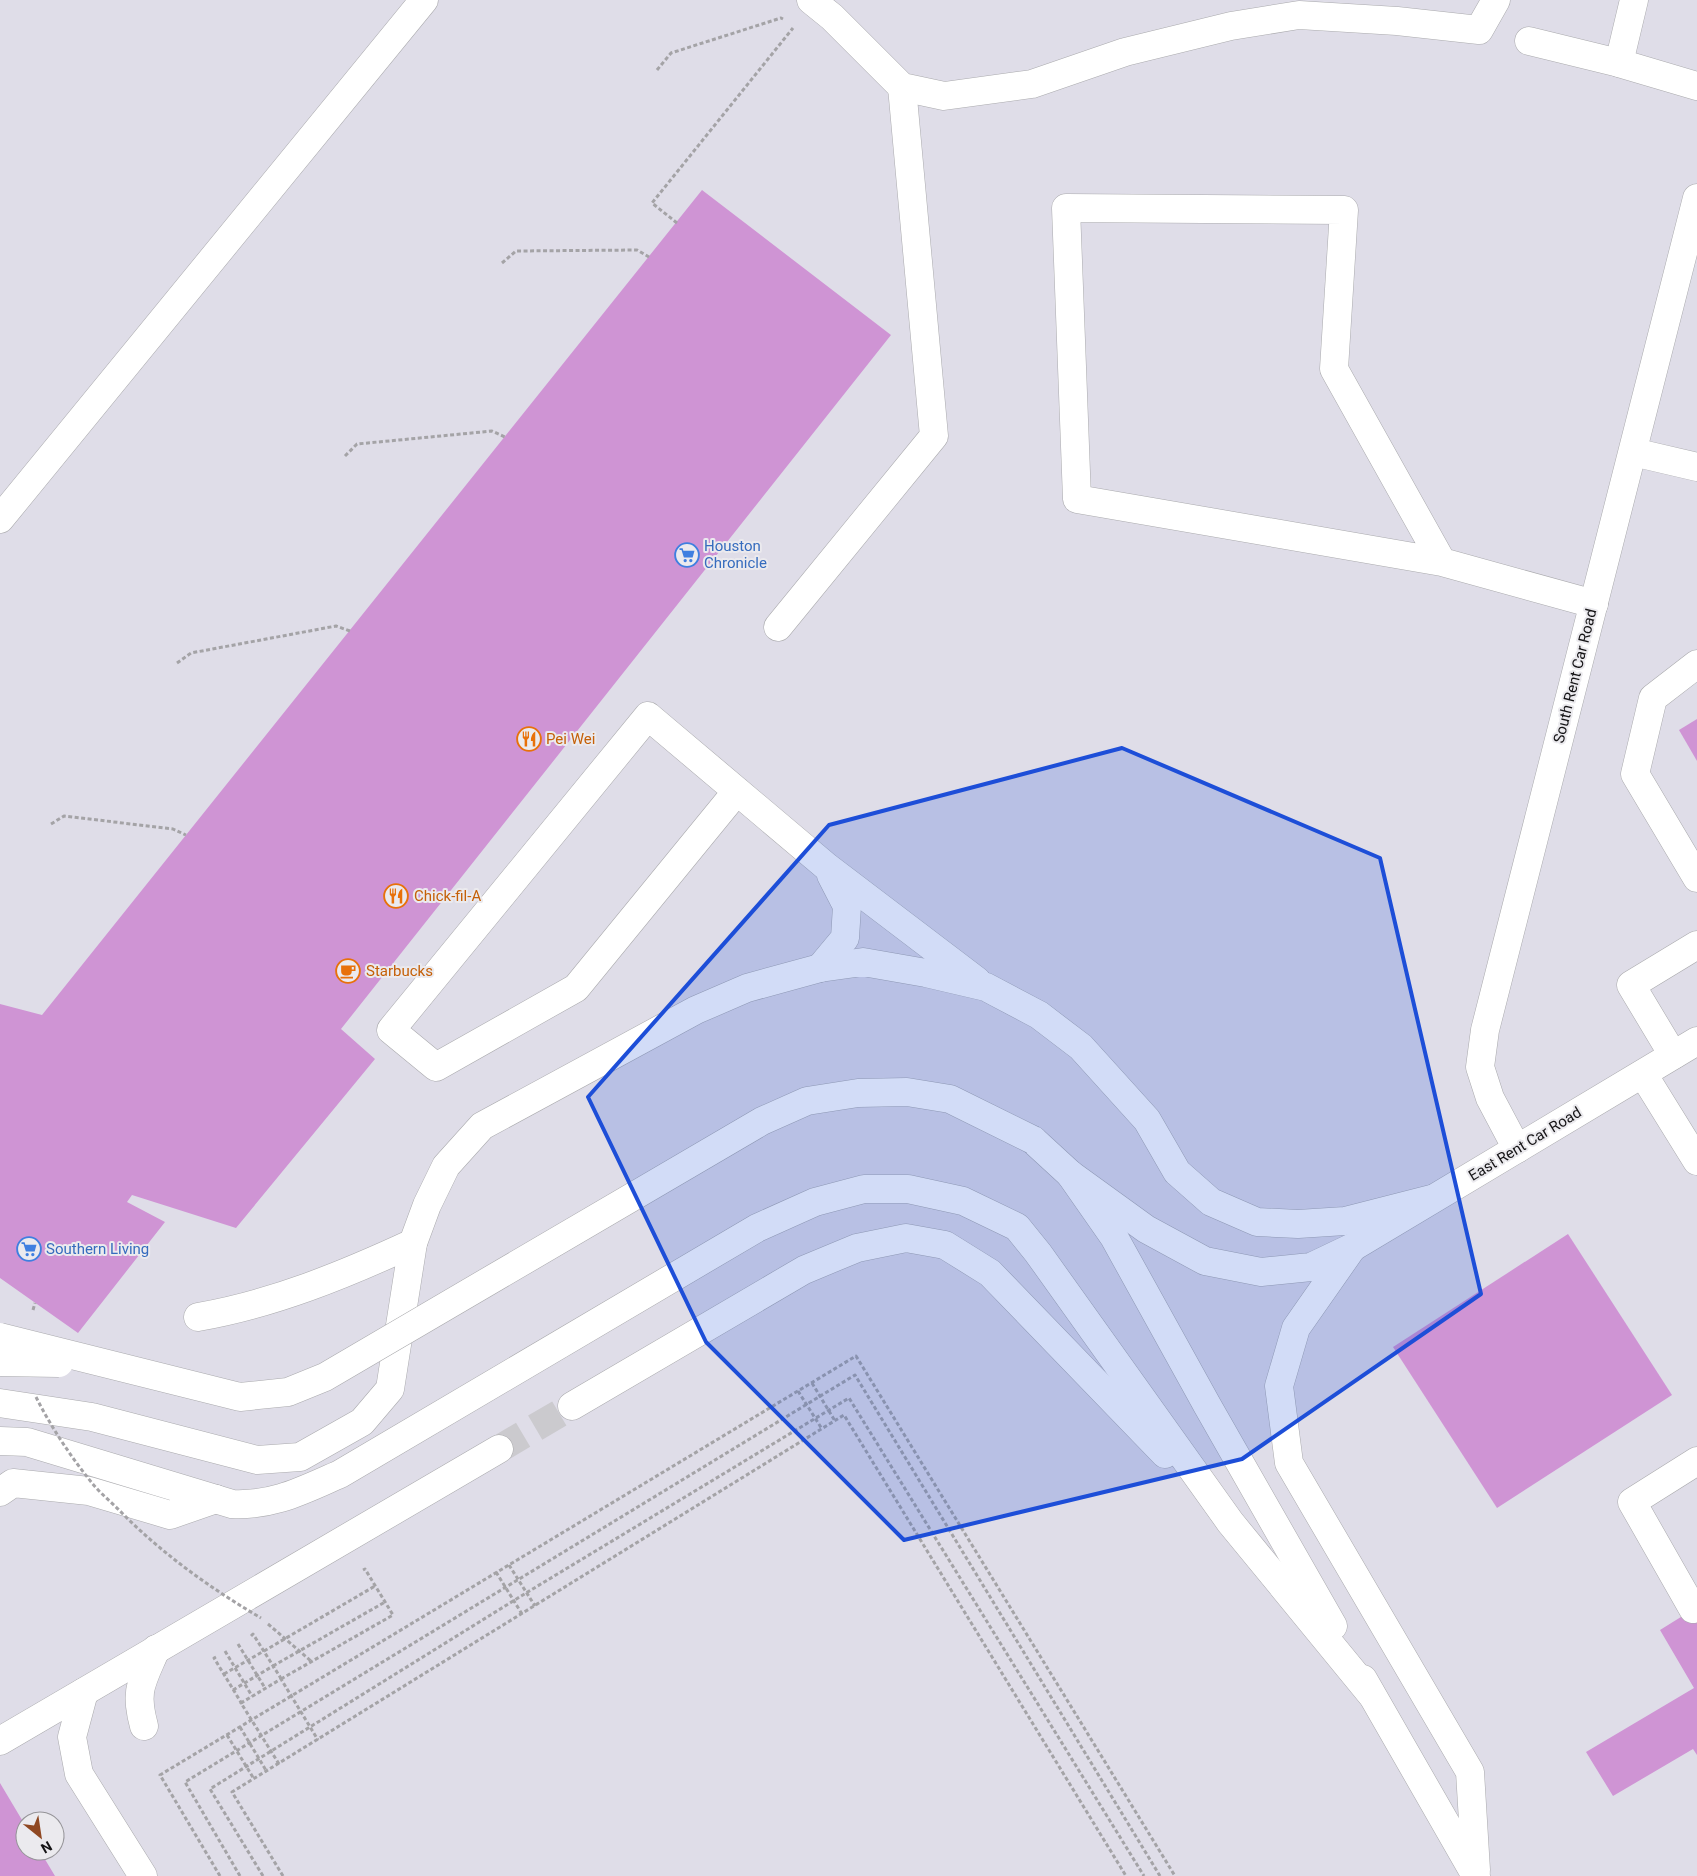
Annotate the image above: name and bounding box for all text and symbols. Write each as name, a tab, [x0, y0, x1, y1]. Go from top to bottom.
place label: Houston Chronicle	[704, 537, 767, 572]
supermarket icon: Houston Chronicle	[674, 542, 700, 568]
street label: South Rent Car Road	[1550, 607, 1600, 745]
restaurant icon: Pei Wei	[516, 726, 542, 752]
place label: Pei Wei	[546, 730, 595, 748]
restaurant icon: Chick-fil-A	[383, 883, 409, 909]
place label: Chick-fil-A	[414, 887, 481, 905]
cafe icon: Starbucks	[335, 958, 361, 984]
place label: Starbucks	[366, 962, 433, 980]
street label: East Rent Car Road	[1465, 1103, 1585, 1185]
supermarket icon: Southern Living	[16, 1236, 42, 1262]
place label: Southern Living	[46, 1240, 149, 1258]
north arrow	[15, 1811, 65, 1861]
text: N	[38, 1838, 55, 1857]

